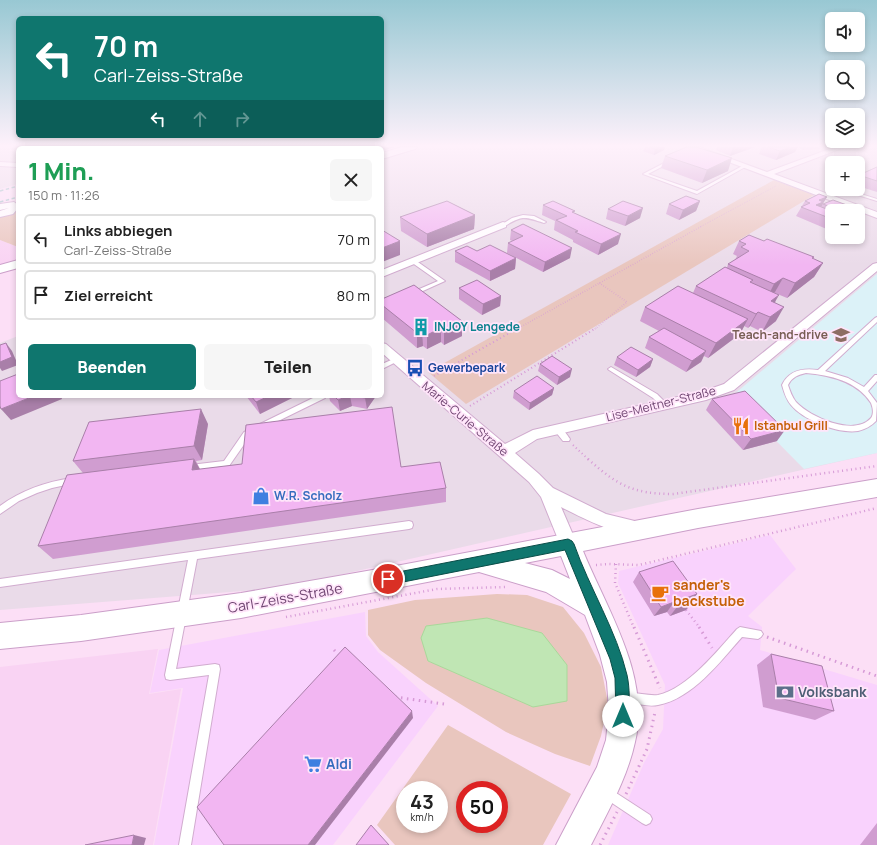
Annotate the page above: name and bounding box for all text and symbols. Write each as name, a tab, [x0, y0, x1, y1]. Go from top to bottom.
map controls	[825, 12, 865, 244]
button: sound	[825, 12, 865, 52]
text: 70 m	[94, 27, 158, 65]
icon: left	[28, 32, 80, 84]
button: search	[825, 60, 865, 100]
text: Carl-Zeiss-Straße	[94, 63, 243, 87]
icon: left	[147, 108, 169, 130]
icon: ahead	[189, 108, 211, 130]
icon: right	[231, 108, 253, 130]
button: layers	[825, 108, 865, 148]
text: 1 Min.	[28, 154, 94, 187]
button: +	[825, 156, 865, 196]
button: close	[330, 159, 372, 201]
text: 150 m · 11:26	[28, 186, 100, 204]
button: −	[825, 204, 865, 244]
text: Links abbiegen	[64, 220, 172, 241]
icon: left	[30, 228, 52, 250]
text: 70 m	[338, 229, 370, 250]
text: Carl-Zeiss-Straße	[64, 241, 172, 259]
icon: arrive	[30, 284, 52, 306]
text: Ziel erreicht	[64, 285, 153, 306]
text: 80 m	[336, 285, 370, 306]
building icon: INJOY Lengede	[411, 317, 431, 337]
place label: INJOY Lengede	[434, 318, 520, 335]
school or university icon: Teach-and-drive	[831, 325, 851, 345]
place label: Teach-and-drive	[732, 326, 828, 343]
button: Beenden	[28, 344, 196, 390]
button: Teilen	[204, 344, 372, 390]
bus stop icon: Gewerbepark	[405, 358, 425, 378]
place label: Gewerbepark	[428, 359, 506, 376]
street label: Marie-Curie-Straße	[418, 377, 512, 460]
street label: Lise-Meitner-Straße	[604, 382, 718, 425]
restaurant icon: Istanbul Grill	[731, 416, 751, 436]
place label: Istanbul Grill	[754, 417, 828, 434]
shop icon: W.R. Scholz	[251, 486, 271, 506]
place label: W.R. Scholz	[274, 487, 342, 504]
pin	[371, 562, 405, 596]
icon: arrive	[377, 568, 399, 590]
place label: sander's backstube	[673, 575, 745, 610]
street label: Carl-Zeiss-Straße	[226, 578, 344, 617]
cafe icon: sander's backstube	[650, 583, 670, 603]
bank icon: Volksbank	[775, 682, 795, 702]
place label: Volksbank	[798, 682, 867, 701]
position arrow	[602, 695, 644, 737]
supermarket icon: Aldi	[303, 754, 323, 774]
place label: Aldi	[326, 754, 352, 773]
speed limit sign: 50	[456, 781, 508, 833]
text: 43	[410, 788, 434, 815]
text: km/h	[410, 810, 434, 824]

